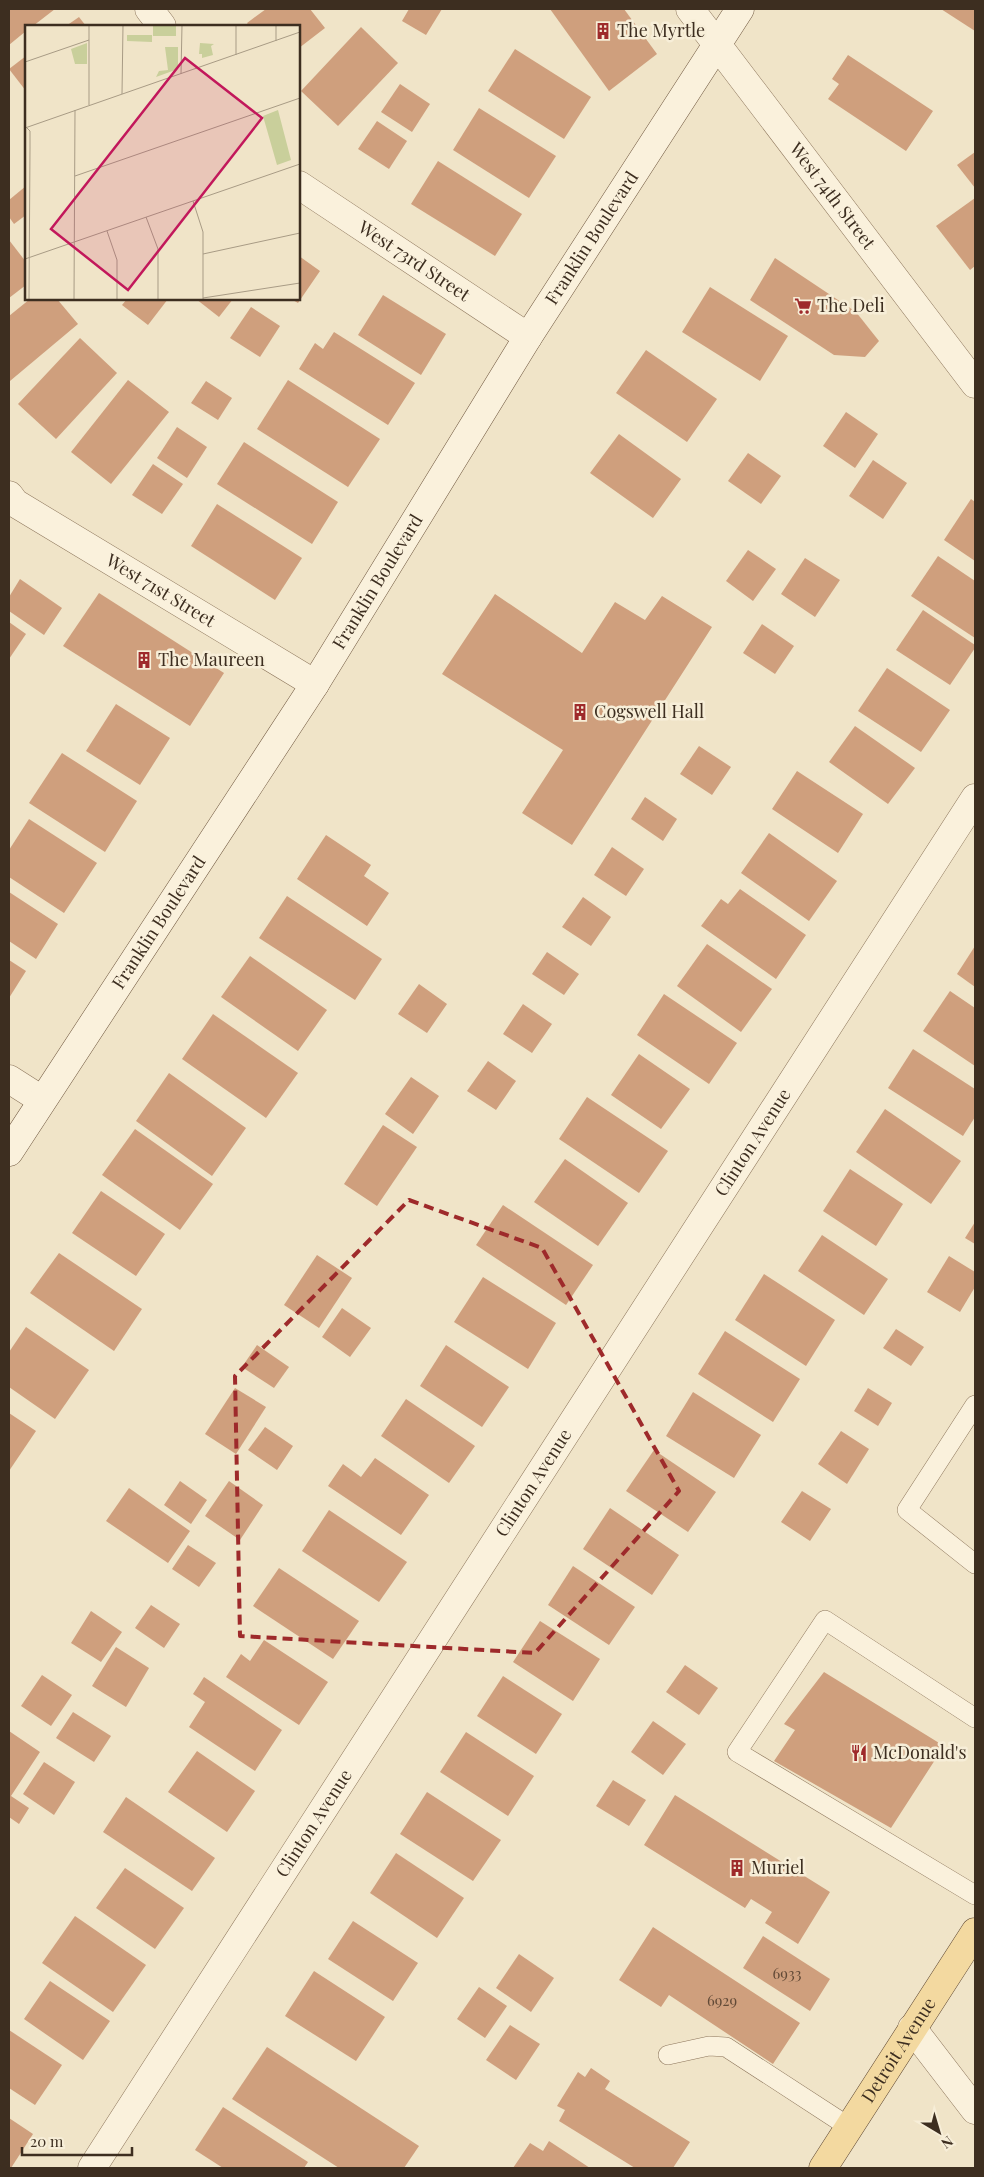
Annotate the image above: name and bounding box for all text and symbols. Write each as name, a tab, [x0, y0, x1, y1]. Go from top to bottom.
place label: The Myrtle	[617, 18, 705, 42]
building icon: The Myrtle	[593, 21, 613, 41]
inset map	[25, 25, 300, 300]
street label: West 74th Street	[784, 136, 882, 254]
street label: Franklin Boulevard	[539, 166, 643, 309]
street label: West 73rd Street	[353, 214, 476, 307]
place label: The Deli	[817, 293, 885, 317]
supermarket icon: The Deli	[793, 296, 813, 316]
street label: Franklin Boulevard	[326, 509, 428, 653]
street label: West 71st Street	[101, 547, 221, 633]
place label: The Maureen	[158, 647, 265, 671]
building icon: The Maureen	[134, 650, 154, 670]
place label: Cogswell Hall	[594, 699, 704, 723]
building icon: Cogswell Hall	[570, 702, 590, 722]
street label: Franklin Boulevard	[106, 850, 211, 993]
street label: Clinton Avenue	[708, 1083, 796, 1201]
street label: Clinton Avenue	[489, 1424, 576, 1541]
place label: McDonald's	[873, 1740, 967, 1764]
restaurant icon: McDonald's	[849, 1743, 869, 1763]
street label: Clinton Avenue	[270, 1764, 357, 1881]
place label: Muriel	[751, 1855, 804, 1879]
building icon: Muriel	[727, 1858, 747, 1878]
house number: 6933	[773, 1963, 802, 1983]
house number: 6929	[707, 1990, 737, 2010]
street label: Detroit Avenue	[855, 1993, 941, 2107]
north arrow	[914, 2107, 964, 2157]
scale bar	[22, 2124, 132, 2156]
text: 20 m	[30, 2131, 64, 2151]
text: N	[937, 2132, 957, 2153]

